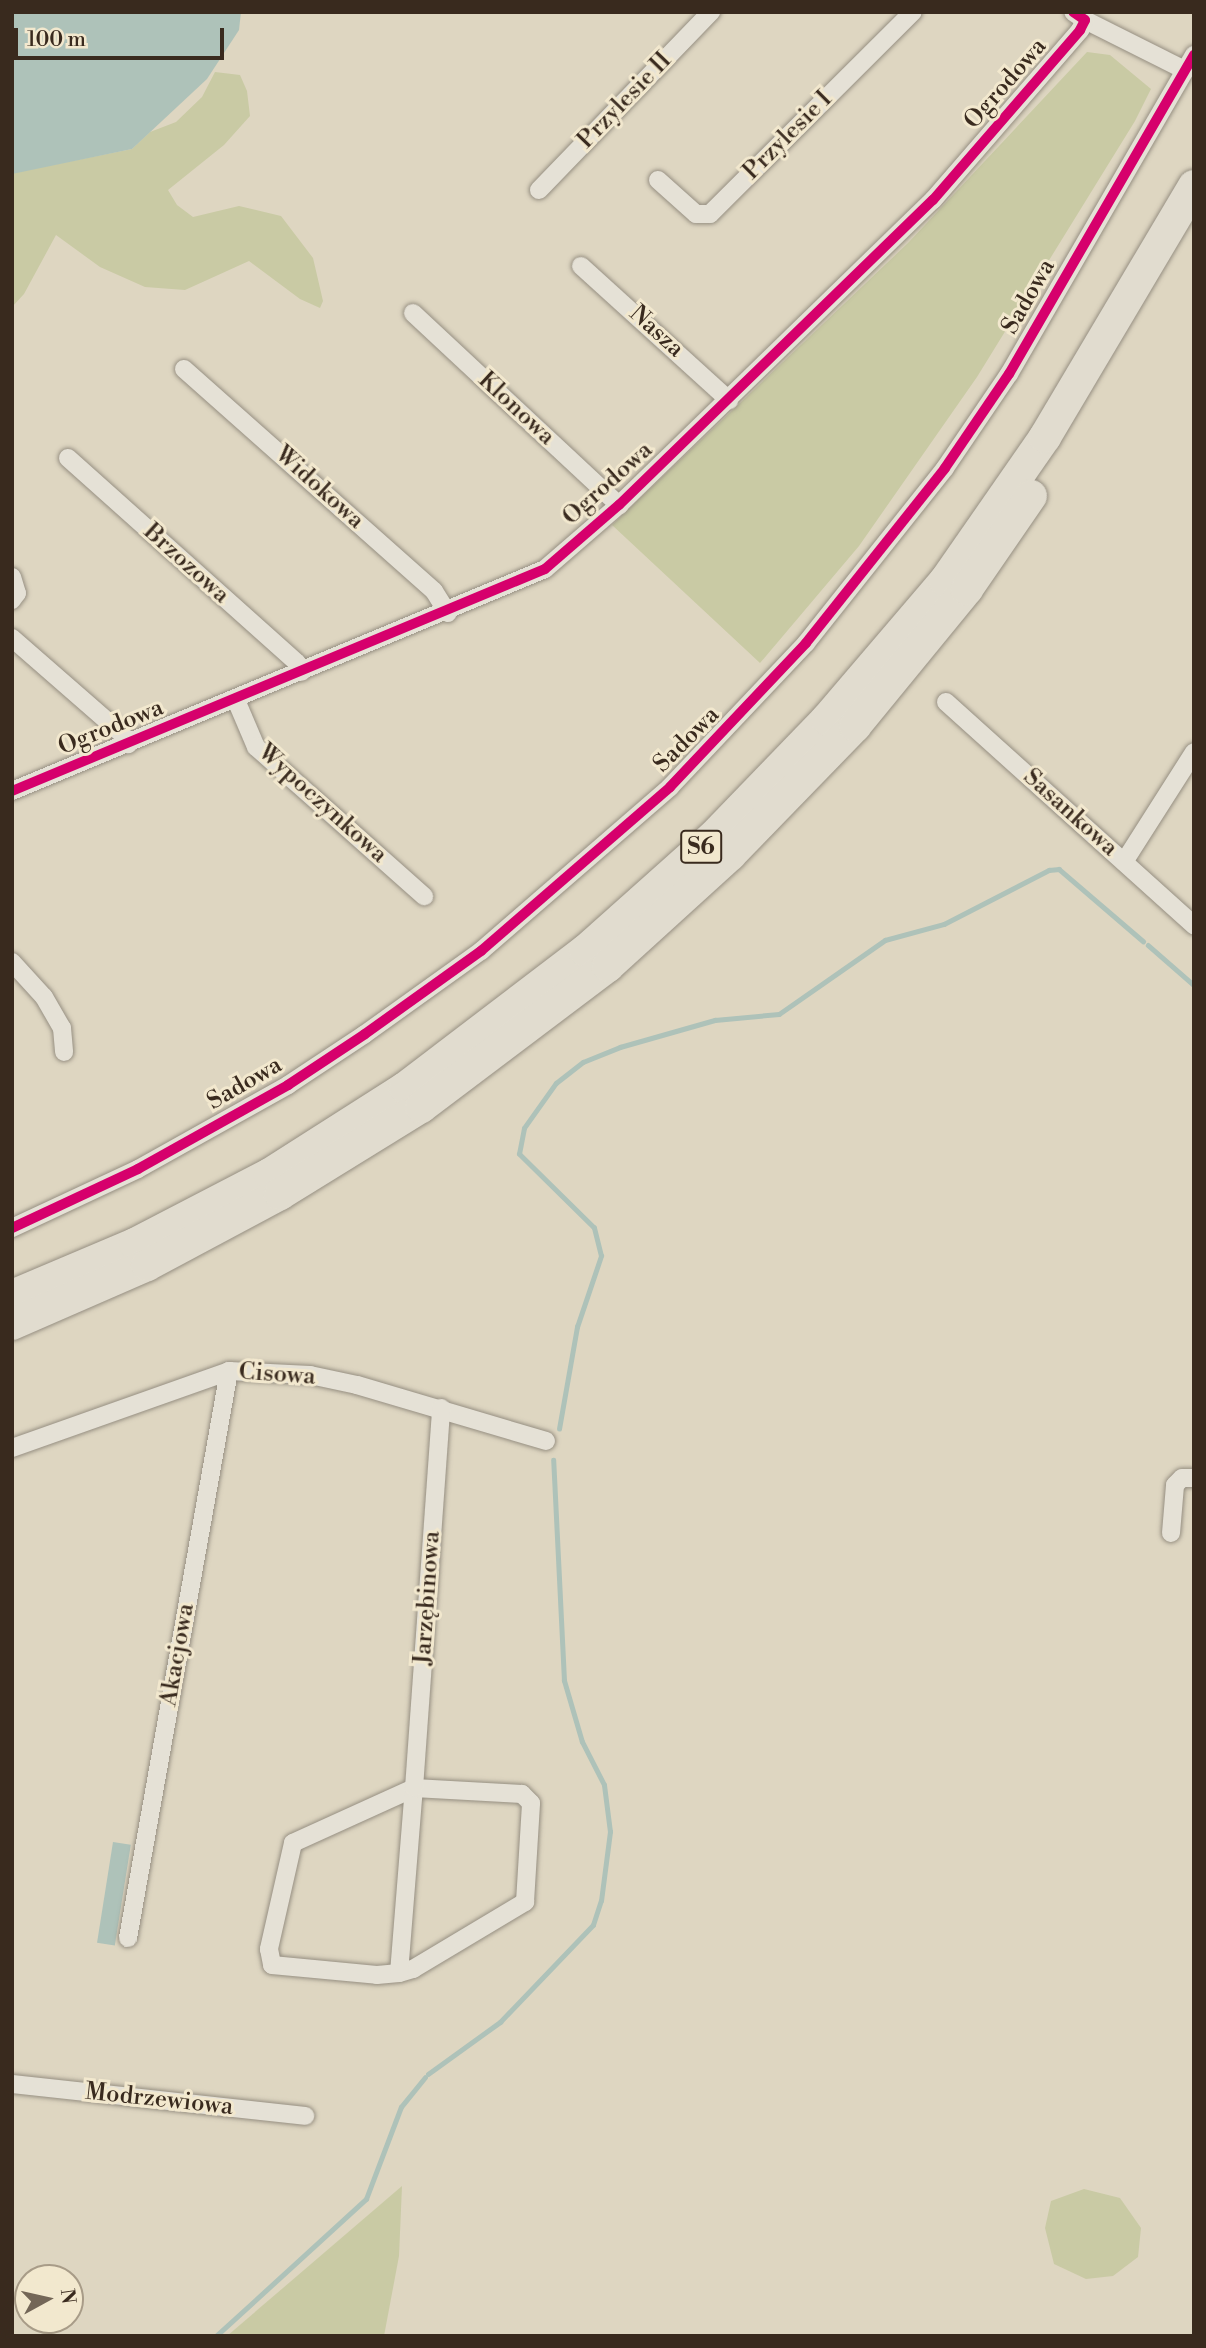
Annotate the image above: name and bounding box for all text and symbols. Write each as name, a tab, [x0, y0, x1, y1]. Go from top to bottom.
scale bar	[18, 14, 228, 58]
text: 100 m	[27, 27, 86, 53]
street label: Ogrodowa	[959, 33, 1053, 135]
street label: Przylesie II	[572, 47, 678, 155]
street label: Przylesie I	[738, 86, 838, 186]
street label: Sadowa	[996, 255, 1062, 339]
street label: Nasza	[623, 300, 689, 364]
street label: Klonowa	[472, 366, 560, 452]
street label: Ogrodowa	[557, 436, 659, 532]
street label: Widokowa	[268, 440, 370, 536]
street label: Brzozowa	[137, 518, 235, 610]
street label: Ogrodowa	[54, 694, 168, 762]
street label: Sadowa	[648, 701, 726, 779]
street label: Wypoczynkowa	[251, 738, 393, 870]
street label: Sasankowa	[1017, 763, 1123, 863]
road number: S6	[680, 828, 722, 866]
street label: Sadowa	[203, 1051, 287, 1117]
street label: Cisowa	[238, 1358, 316, 1392]
street label: Jarzębinowa	[409, 1530, 447, 1666]
street label: Akacjowa	[155, 1601, 201, 1709]
street label: Modrzewiowa	[84, 2078, 234, 2122]
north arrow	[14, 2264, 84, 2334]
text: N	[55, 2287, 81, 2305]

